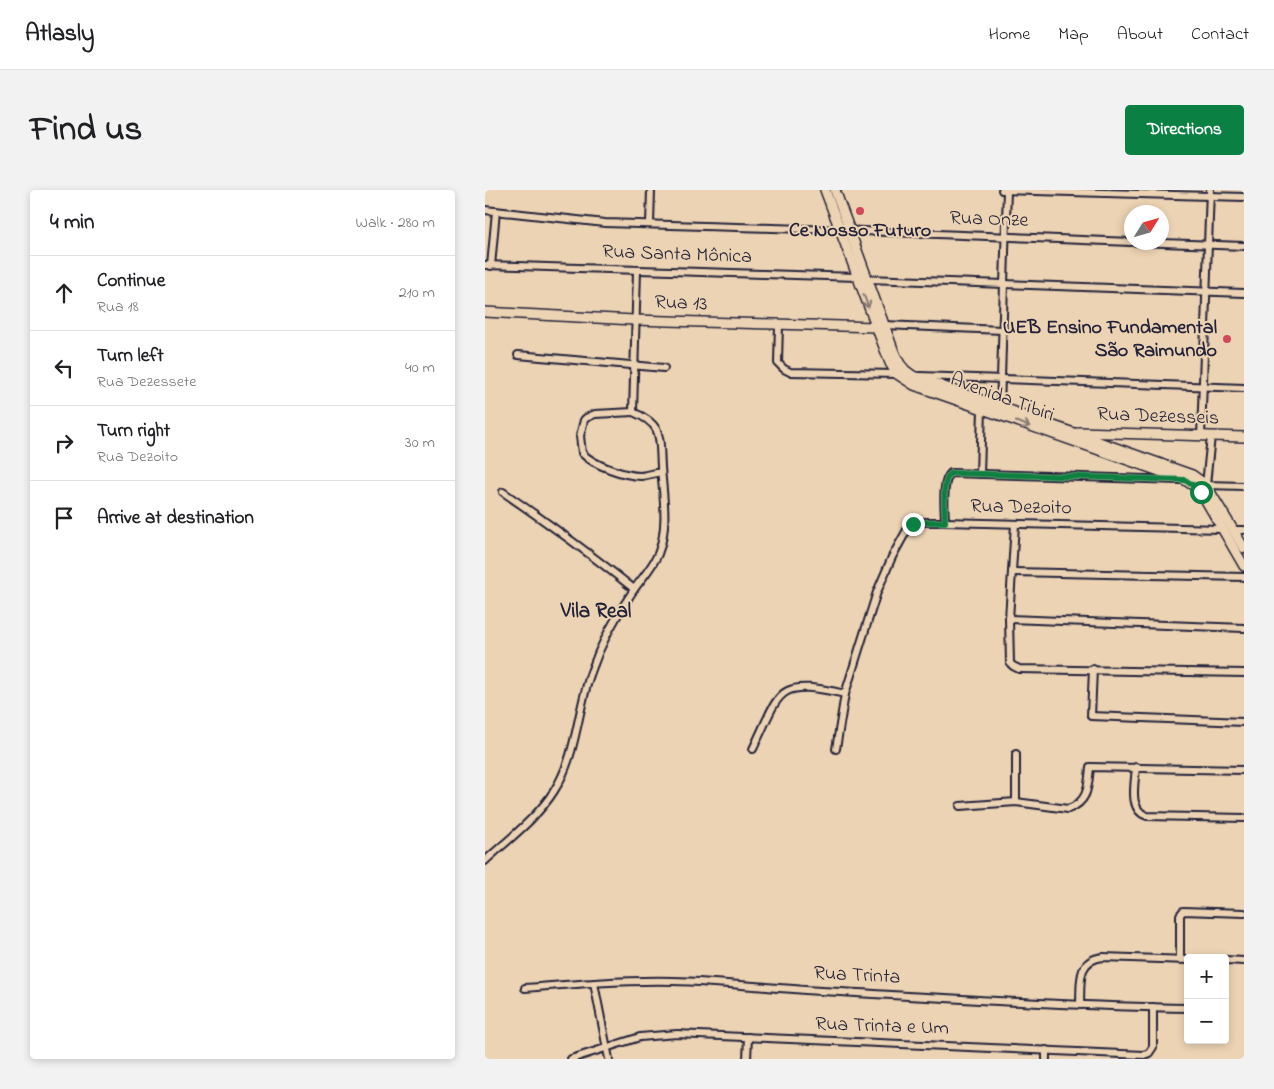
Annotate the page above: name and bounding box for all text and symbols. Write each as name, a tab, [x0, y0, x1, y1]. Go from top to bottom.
text: Atlasly	[25, 17, 94, 52]
text: Home	[989, 22, 1030, 48]
text: Map	[1058, 22, 1089, 48]
text: About	[1117, 22, 1163, 48]
text: Contact	[1191, 22, 1249, 48]
text: Find us	[30, 105, 142, 156]
button: Directions	[1125, 105, 1244, 155]
street label: Rua Onze	[949, 204, 1029, 236]
marker: Ce Nosso Futuro	[854, 205, 866, 217]
north arrow	[1124, 205, 1169, 250]
text: 4 min	[50, 208, 94, 238]
text: Walk · 280 m	[356, 211, 435, 235]
place label: Ce Nosso Futuro	[789, 217, 931, 246]
street label: Rua Santa Mônica	[602, 238, 752, 272]
text: Continue	[97, 268, 165, 295]
icon: ahead	[50, 279, 78, 307]
text: 210 m	[399, 281, 435, 305]
street label: Rua 13	[654, 289, 708, 319]
one-way arrow	[862, 293, 871, 309]
text: Rua 18	[97, 295, 139, 319]
place label: UEB Ensino Fundamental São Raimundo	[1003, 314, 1217, 366]
marker: UEB Ensino Fundamental São Raimundo	[1221, 333, 1233, 345]
text: Turn left	[97, 343, 164, 370]
icon: left	[50, 354, 78, 382]
text: 40 m	[405, 356, 435, 380]
street label: Avenida Tibiri	[946, 366, 1058, 430]
text: Rua Dezessete	[97, 370, 196, 394]
street label: Rua Dezesseis	[1096, 400, 1220, 434]
text: Turn right	[97, 418, 170, 445]
one-way arrow	[1015, 420, 1030, 429]
icon: right	[50, 429, 78, 457]
text: 30 m	[405, 431, 435, 455]
text: Rua Dezoito	[97, 445, 178, 469]
route start	[1190, 481, 1213, 504]
street label: Rua Dezoito	[970, 493, 1072, 523]
icon: arrive	[50, 504, 78, 532]
text: Arrive at destination	[97, 505, 254, 532]
route end	[902, 513, 925, 536]
district label: Vila Real	[560, 597, 632, 627]
map controls	[1184, 954, 1229, 1044]
button: +	[1184, 954, 1229, 999]
street label: Rua Trinta	[813, 959, 901, 993]
button: −	[1184, 999, 1229, 1044]
street label: Rua Trinta e Um	[815, 1010, 949, 1044]

